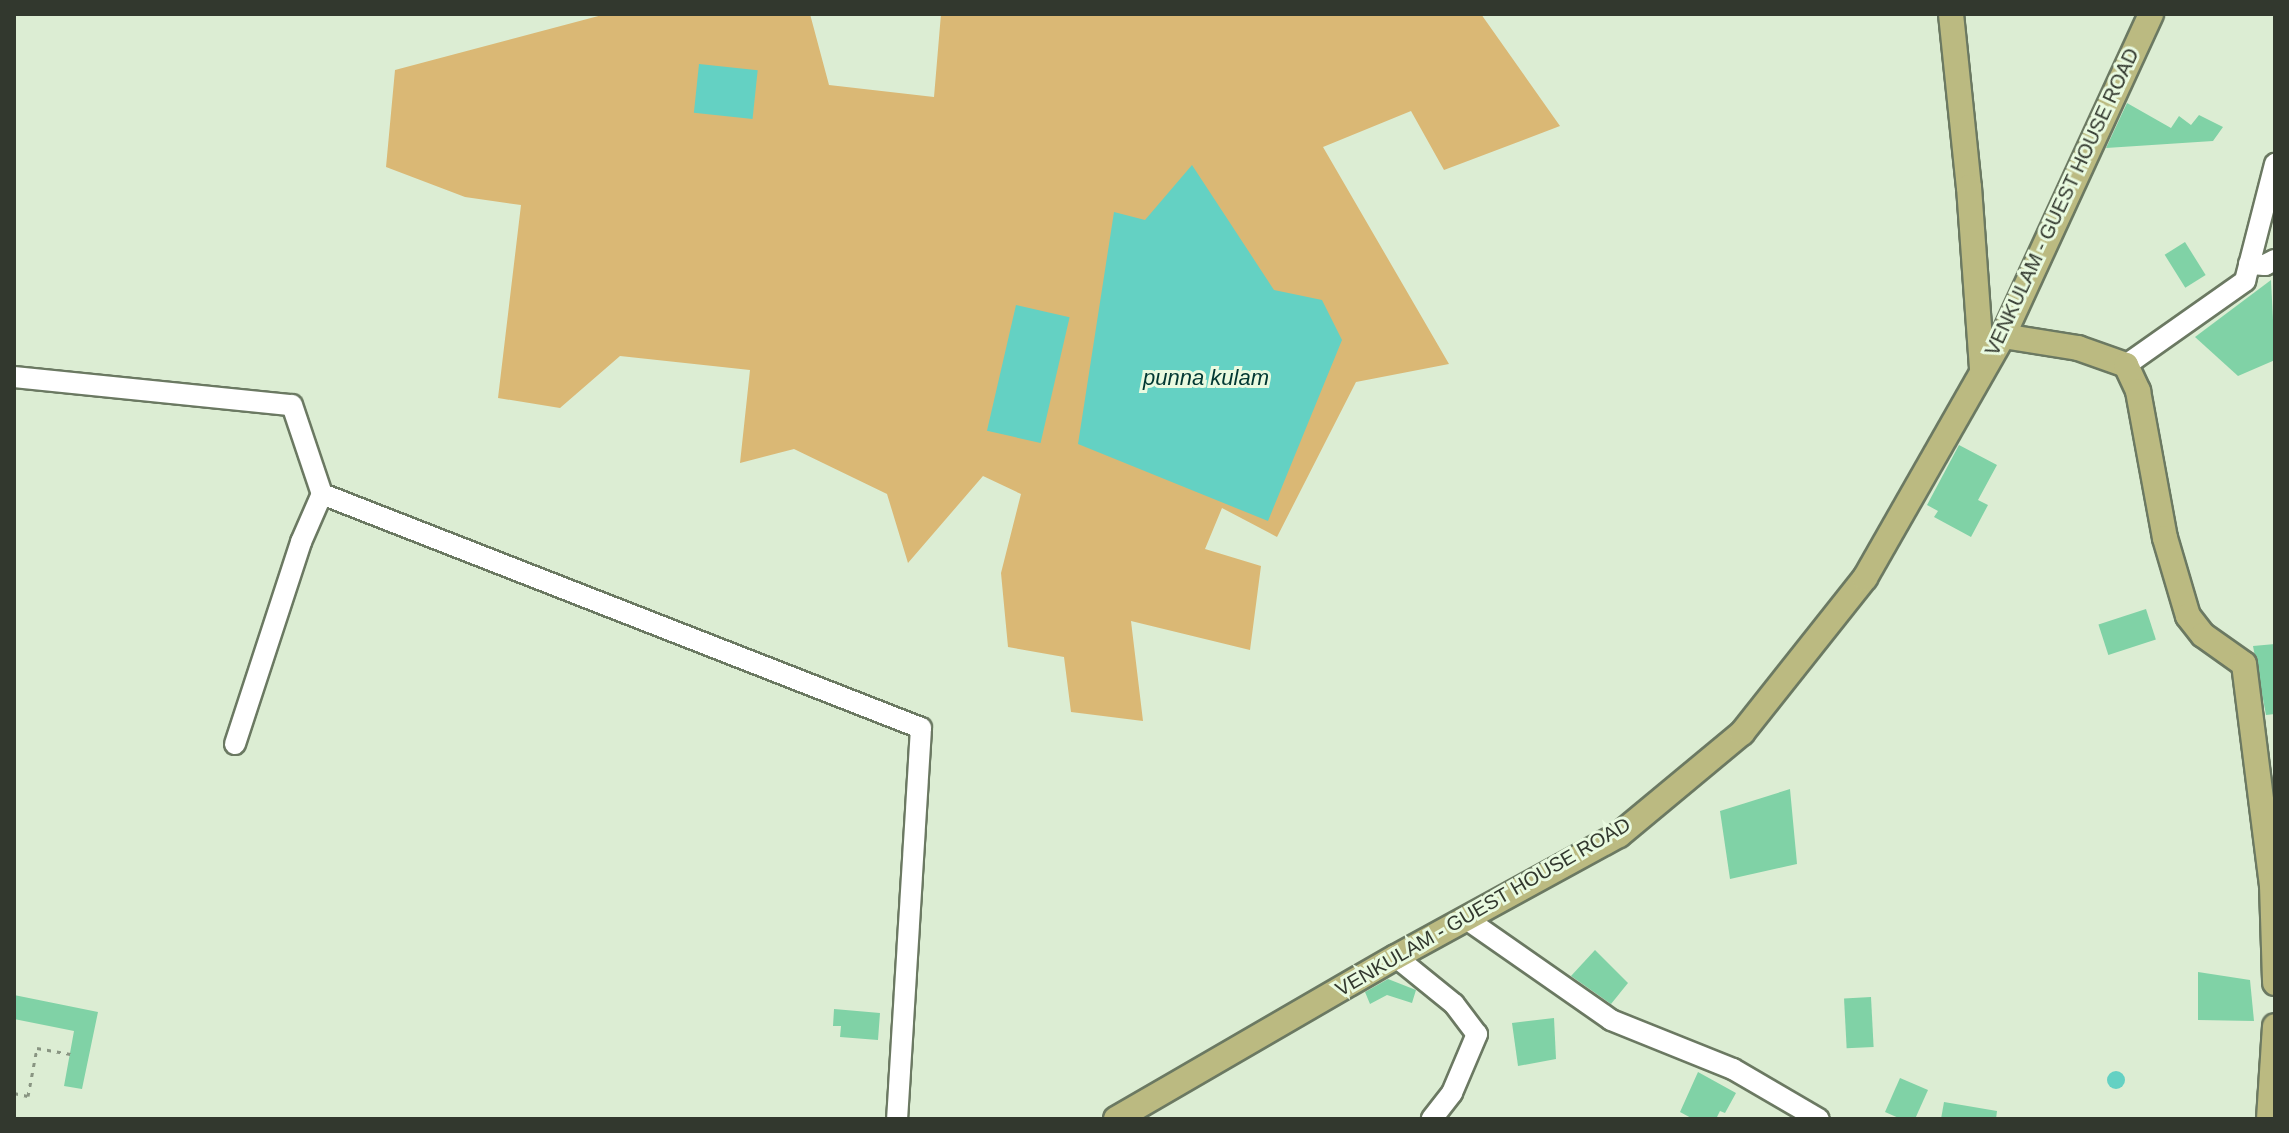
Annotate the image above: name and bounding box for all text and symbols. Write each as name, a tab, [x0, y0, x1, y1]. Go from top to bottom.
street label: VENKULAM - GUEST HOUSE ROAD	[1980, 44, 2144, 360]
water label: punna kulam	[1143, 365, 1269, 391]
street label: VENKULAM - GUEST HOUSE ROAD	[1331, 812, 1635, 1002]

